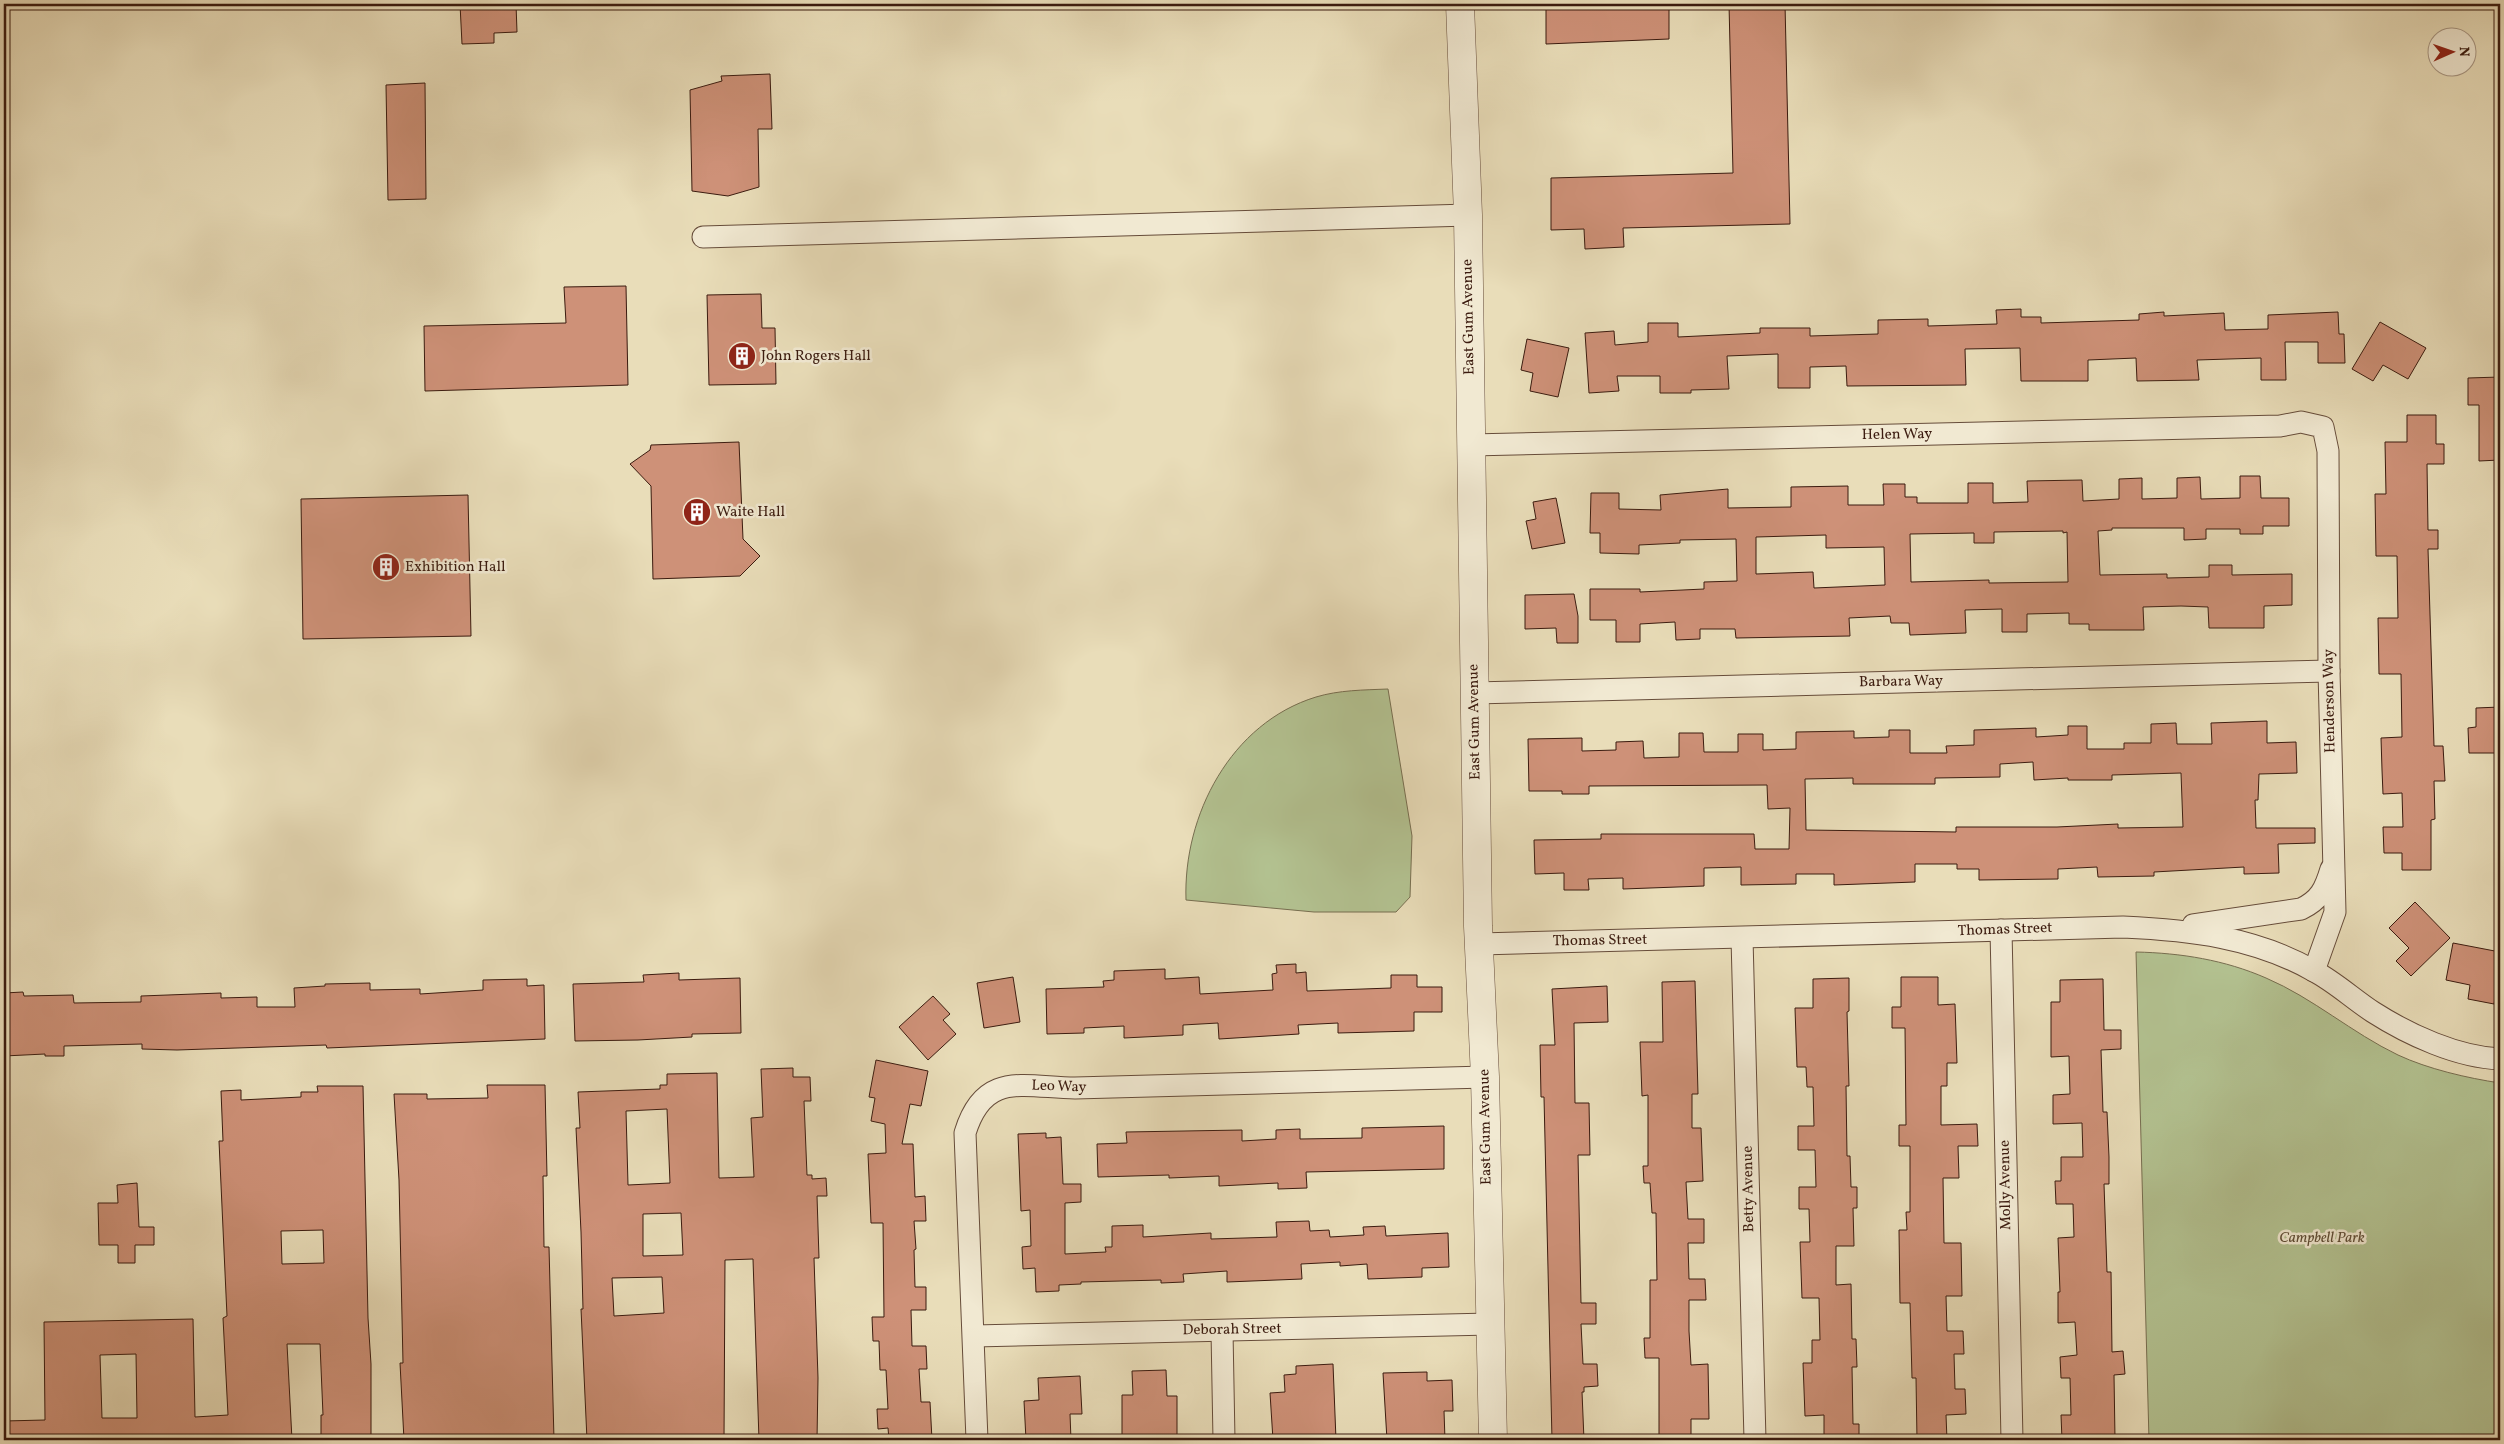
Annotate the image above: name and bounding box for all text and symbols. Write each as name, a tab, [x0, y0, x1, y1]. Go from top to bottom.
north arrow	[2426, 28, 2476, 78]
text: N	[2454, 46, 2473, 57]
street label: East Gum Avenue	[1457, 259, 1481, 375]
building icon: John Rogers Hall	[727, 341, 757, 371]
place label: John Rogers Hall	[761, 346, 871, 367]
street label: Helen Way	[1862, 424, 1932, 446]
building icon: Waite Hall	[682, 497, 712, 527]
place label: Waite Hall	[716, 502, 785, 523]
building icon: Exhibition Hall	[371, 552, 401, 582]
place label: Exhibition Hall	[405, 557, 505, 578]
street label: Henderson Way	[2319, 649, 2341, 753]
street label: East Gum Avenue	[1463, 664, 1487, 780]
street label: Barbara Way	[1859, 671, 1943, 693]
street label: Thomas Street	[1957, 918, 2053, 942]
street label: Thomas Street	[1552, 930, 1648, 952]
street label: East Gum Avenue	[1474, 1069, 1498, 1185]
street label: Leo Way	[1031, 1076, 1087, 1098]
street label: Molly Avenue	[1995, 1140, 2017, 1230]
street label: Betty Avenue	[1738, 1146, 1760, 1232]
park label: Campbell Park	[2279, 1228, 2365, 1249]
street label: Deborah Street	[1182, 1319, 1282, 1341]

